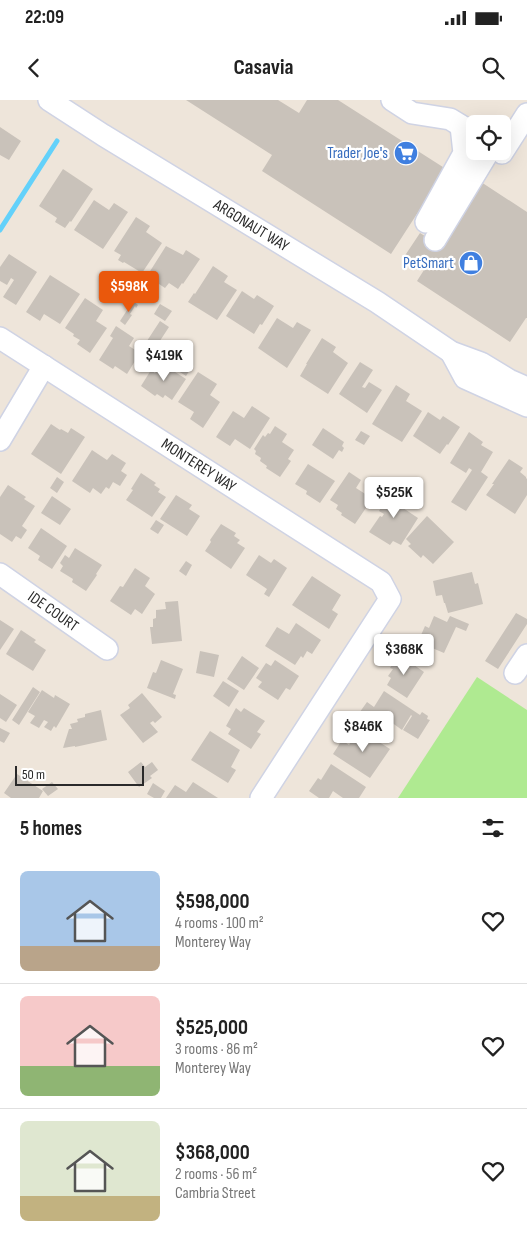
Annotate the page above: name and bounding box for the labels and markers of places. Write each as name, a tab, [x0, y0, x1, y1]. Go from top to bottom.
supermarket icon: Trader Joe's	[393, 140, 419, 166]
place label: Trader Joe's	[327, 144, 388, 163]
shop icon: PetSmart	[458, 250, 484, 276]
place label: PetSmart	[403, 254, 454, 273]
pin: $598K	[94, 270, 164, 313]
pin: $419K	[129, 340, 199, 382]
pin: $525K	[359, 476, 429, 519]
pin: $368K	[369, 634, 439, 676]
pin: $846K	[328, 710, 398, 753]

